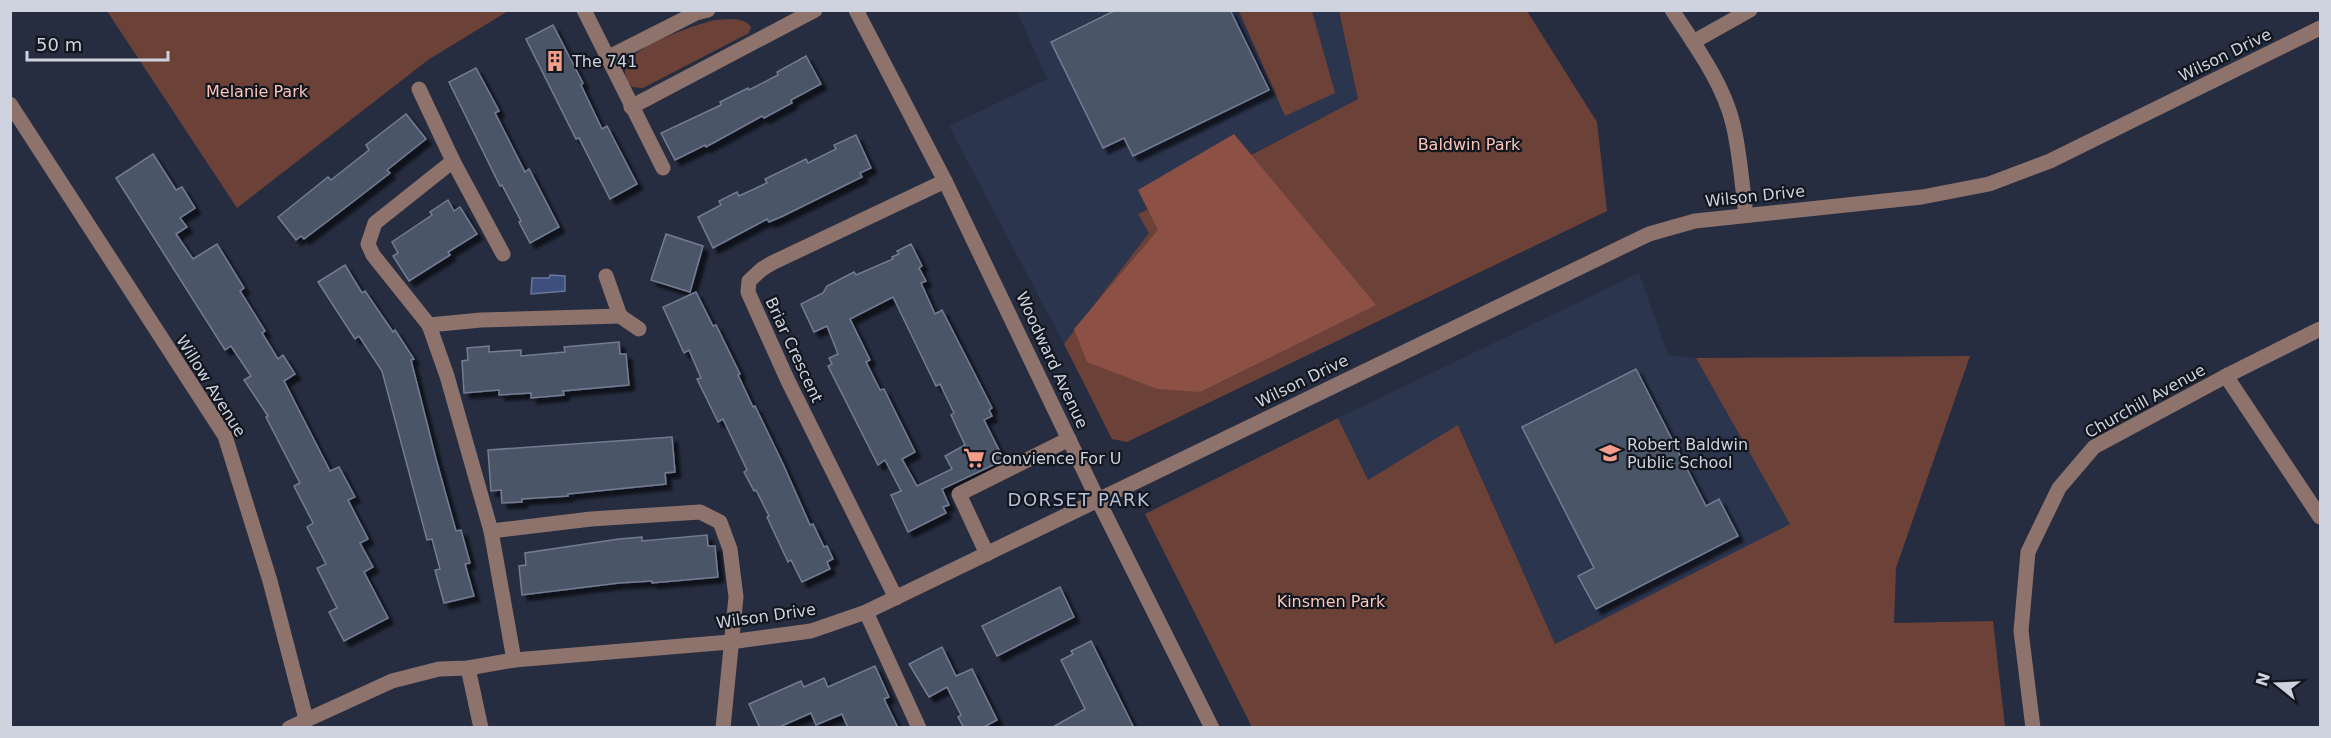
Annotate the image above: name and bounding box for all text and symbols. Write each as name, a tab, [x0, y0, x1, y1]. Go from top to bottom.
scale bar	[27, 24, 168, 62]
street label: Wilson Drive	[2176, 24, 2274, 86]
text: 50 m	[36, 34, 82, 55]
building icon: The 741	[543, 49, 567, 73]
place label: The 741	[571, 52, 637, 71]
park label: Melanie Park	[206, 82, 309, 101]
park label: Baldwin Park	[1418, 135, 1521, 154]
street label: Wilson Drive	[1704, 181, 1806, 211]
street label: Woodward Avenue	[1012, 289, 1092, 431]
street label: Briar Crescent	[761, 294, 827, 406]
street label: Willow Avenue	[172, 332, 250, 440]
street label: Wilson Drive	[1253, 350, 1351, 412]
street label: Churchill Avenue	[2082, 360, 2208, 442]
place label: Robert Baldwin Public School	[1627, 435, 1748, 472]
school or university icon: Robert Baldwin Public School	[1598, 441, 1622, 465]
supermarket icon: Convience For U	[962, 446, 986, 470]
place label: Convience For U	[991, 449, 1122, 468]
district label: DORSET PARK	[1008, 489, 1150, 510]
park label: Kinsmen Park	[1277, 592, 1386, 611]
street label: Wilson Drive	[715, 600, 817, 632]
north arrow	[2247, 654, 2307, 714]
text: N	[2252, 670, 2274, 689]

